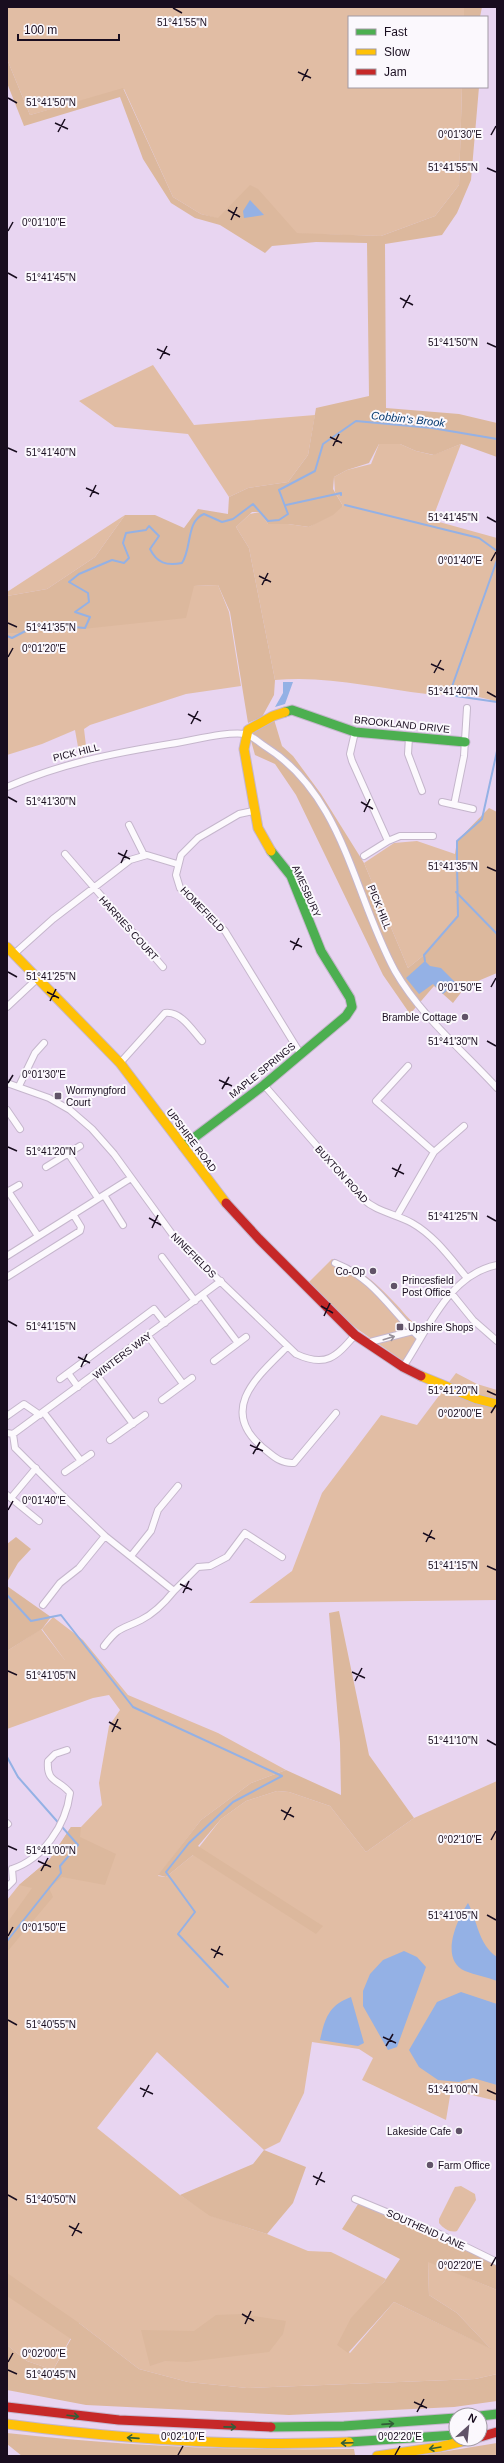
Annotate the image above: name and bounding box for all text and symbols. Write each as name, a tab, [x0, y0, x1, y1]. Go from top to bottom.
scale bar	[18, 16, 119, 42]
legend	[348, 16, 488, 88]
text: 51°41'55"N	[157, 17, 207, 28]
text: 100 m	[24, 23, 57, 37]
text: Fast	[384, 25, 408, 39]
text: Slow	[384, 45, 410, 59]
text: Jam	[384, 65, 407, 79]
text: 51°41'50"N	[26, 97, 76, 108]
text: 0°01'30"E	[438, 129, 482, 140]
text: 51°41'55"N	[428, 162, 478, 173]
text: 0°01'10"E	[22, 217, 66, 228]
text: 51°41'45"N	[26, 272, 76, 283]
text: 51°41'50"N	[428, 337, 478, 348]
water label: Cobbin's Brook	[370, 409, 446, 429]
text: 51°41'40"N	[26, 447, 76, 458]
text: 51°41'45"N	[428, 512, 478, 523]
text: 0°01'40"E	[438, 555, 482, 566]
text: 51°41'35"N	[26, 622, 76, 633]
text: 0°01'20"E	[22, 643, 66, 654]
text: 51°41'40"N	[428, 686, 478, 697]
street label: BROOKLAND DRIVE	[354, 714, 451, 735]
street label: PICK HILL	[52, 741, 101, 764]
text: 51°41'30"N	[26, 796, 76, 807]
text: 51°41'35"N	[428, 861, 478, 872]
street label: AMESBURY	[290, 863, 323, 919]
street label: PICK HILL	[366, 883, 394, 932]
street label: HOMEFIELD	[178, 885, 227, 934]
street label: HARRIES COURT	[97, 894, 160, 963]
text: 51°41'25"N	[26, 971, 76, 982]
text: 0°01'50"E	[438, 982, 482, 993]
place label: Bramble Cottage	[382, 1012, 457, 1023]
marker: Bramble Cottage	[460, 1012, 470, 1022]
text: 51°41'30"N	[428, 1036, 478, 1047]
street label: MAPLE SPRINGS	[227, 1040, 298, 1100]
text: 0°01'30"E	[22, 1069, 66, 1080]
place label: Wormyngford Court	[66, 1085, 126, 1108]
marker: Wormyngford Court	[53, 1091, 63, 1101]
street label: UPSHIRE ROAD	[164, 1107, 219, 1174]
street label: BUXTON ROAD	[313, 1143, 370, 1205]
text: 51°41'20"N	[26, 1146, 76, 1157]
text: 51°41'25"N	[428, 1211, 478, 1222]
street label: NINEFIELDS	[169, 1231, 219, 1280]
place label: Co-Op	[336, 1266, 365, 1277]
marker: Co-Op	[368, 1266, 378, 1276]
place label: Princesfield Post Office	[402, 1275, 454, 1298]
marker: Princesfield Post Office	[389, 1281, 399, 1291]
text: 51°41'15"N	[26, 1321, 76, 1332]
marker: Upshire Shops	[395, 1322, 405, 1332]
place label: Upshire Shops	[408, 1322, 474, 1333]
street label: WINTERS WAY	[91, 1330, 154, 1381]
one-way arrow	[382, 1334, 395, 1341]
text: 51°41'20"N	[428, 1385, 478, 1396]
text: 0°02'00"E	[438, 1408, 482, 1419]
text: 0°01'40"E	[22, 1495, 66, 1506]
text: 51°41'15"N	[428, 1560, 478, 1571]
text: 51°41'05"N	[26, 1670, 76, 1681]
text: 51°41'10"N	[428, 1735, 478, 1746]
text: 0°02'10"E	[438, 1834, 482, 1845]
text: 51°41'00"N	[26, 1845, 76, 1856]
text: 51°41'05"N	[428, 1910, 478, 1921]
text: 0°01'50"E	[22, 1922, 66, 1933]
text: 51°40'55"N	[26, 2019, 76, 2030]
text: 51°41'00"N	[428, 2084, 478, 2095]
place label: Lakeside Cafe	[387, 2126, 451, 2137]
marker: Lakeside Cafe	[454, 2126, 464, 2136]
marker: Farm Office	[425, 2160, 435, 2170]
place label: Farm Office	[438, 2160, 490, 2171]
text: 51°40'50"N	[26, 2194, 76, 2205]
street label: SOUTHEND LANE	[385, 2207, 467, 2252]
text: 0°02'20"E	[438, 2260, 482, 2271]
text: 0°02'00"E	[22, 2348, 66, 2359]
text: 51°40'45"N	[26, 2369, 76, 2380]
north arrow	[448, 2407, 488, 2447]
text: N	[466, 2411, 479, 2425]
one-way arrow	[66, 2412, 79, 2420]
one-way arrow	[381, 2420, 394, 2427]
one-way arrow	[223, 2423, 236, 2430]
text: 0°02'10"E	[161, 2431, 205, 2442]
text: 0°02'20"E	[378, 2431, 422, 2442]
one-way arrow	[127, 2435, 140, 2442]
one-way arrow	[341, 2439, 354, 2446]
one-way arrow	[429, 2444, 442, 2452]

